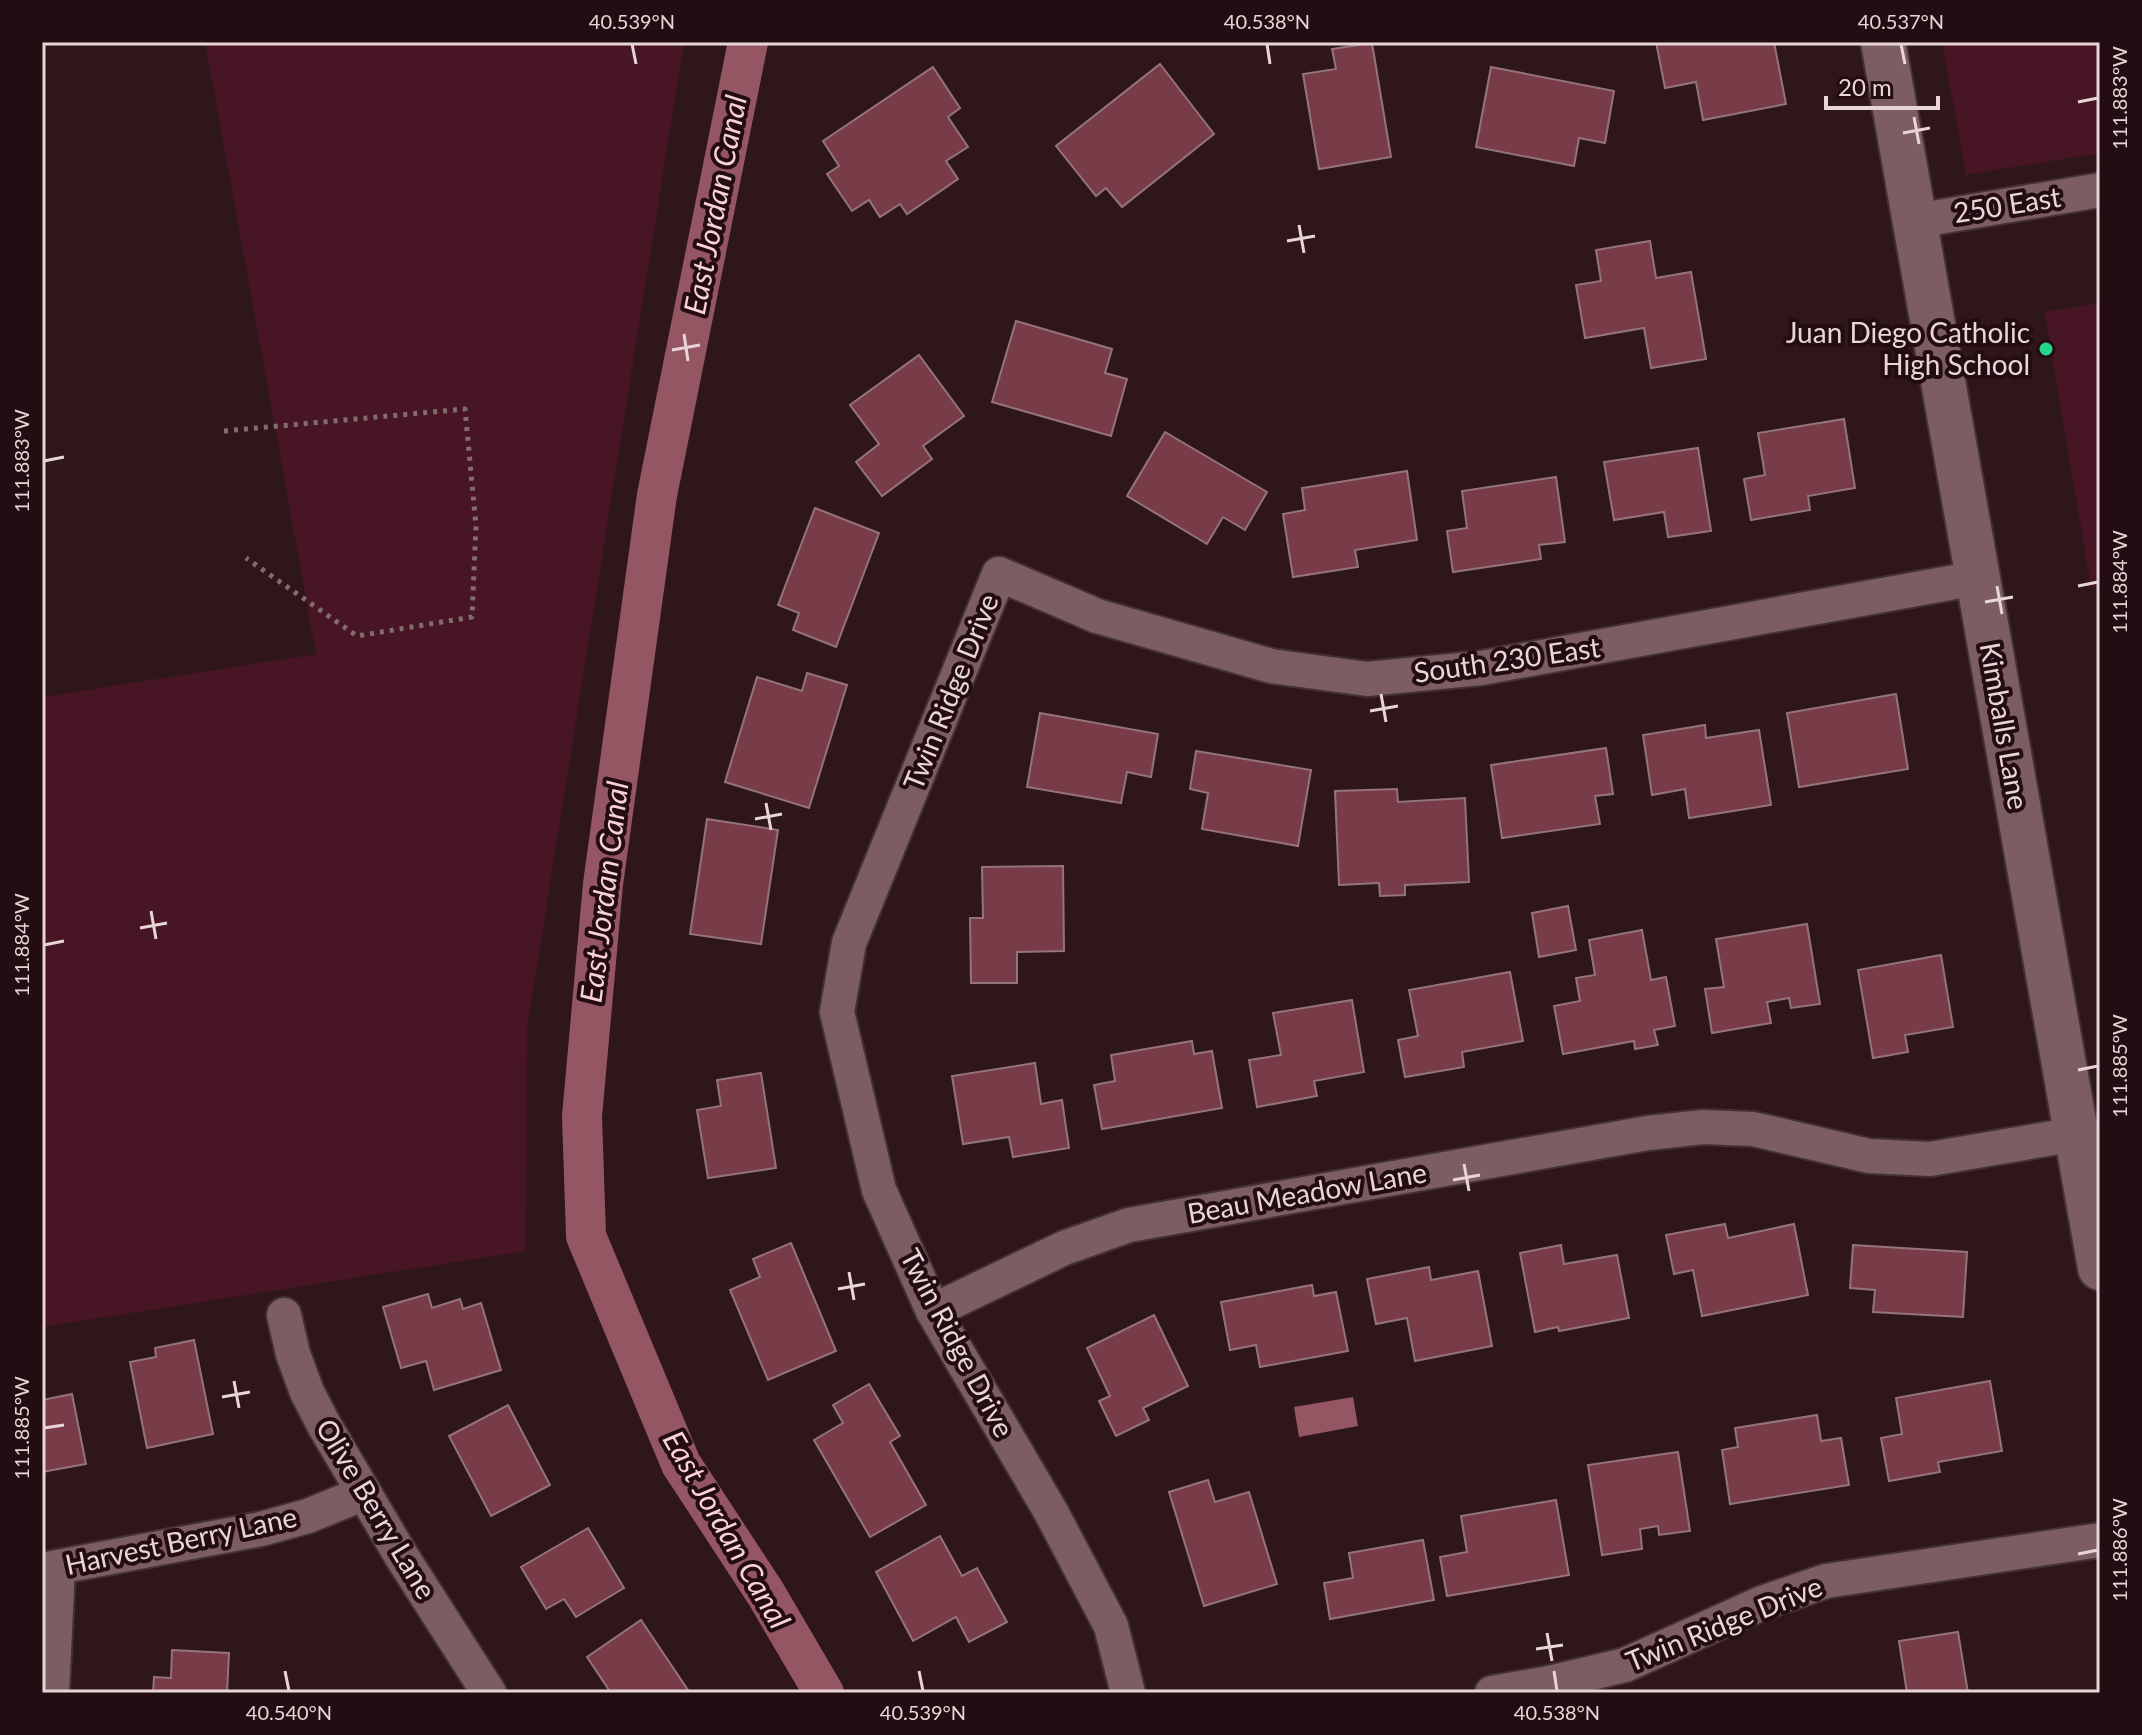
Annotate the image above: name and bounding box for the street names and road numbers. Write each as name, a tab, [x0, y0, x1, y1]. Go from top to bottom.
street label: 250 East	[1951, 179, 2063, 229]
street label: Twin Ridge Drive	[895, 589, 1005, 795]
street label: South 230 East	[1412, 629, 1602, 689]
street label: Kimballs Lane	[1974, 640, 2036, 812]
street label: Beau Meadow Lane	[1185, 1154, 1429, 1230]
street label: Twin Ridge Drive	[894, 1243, 1022, 1443]
street label: Olive Berry Lane	[310, 1412, 444, 1605]
street label: Harvest Berry Lane	[62, 1499, 300, 1581]
street label: Twin Ridge Drive	[1621, 1568, 1827, 1678]

